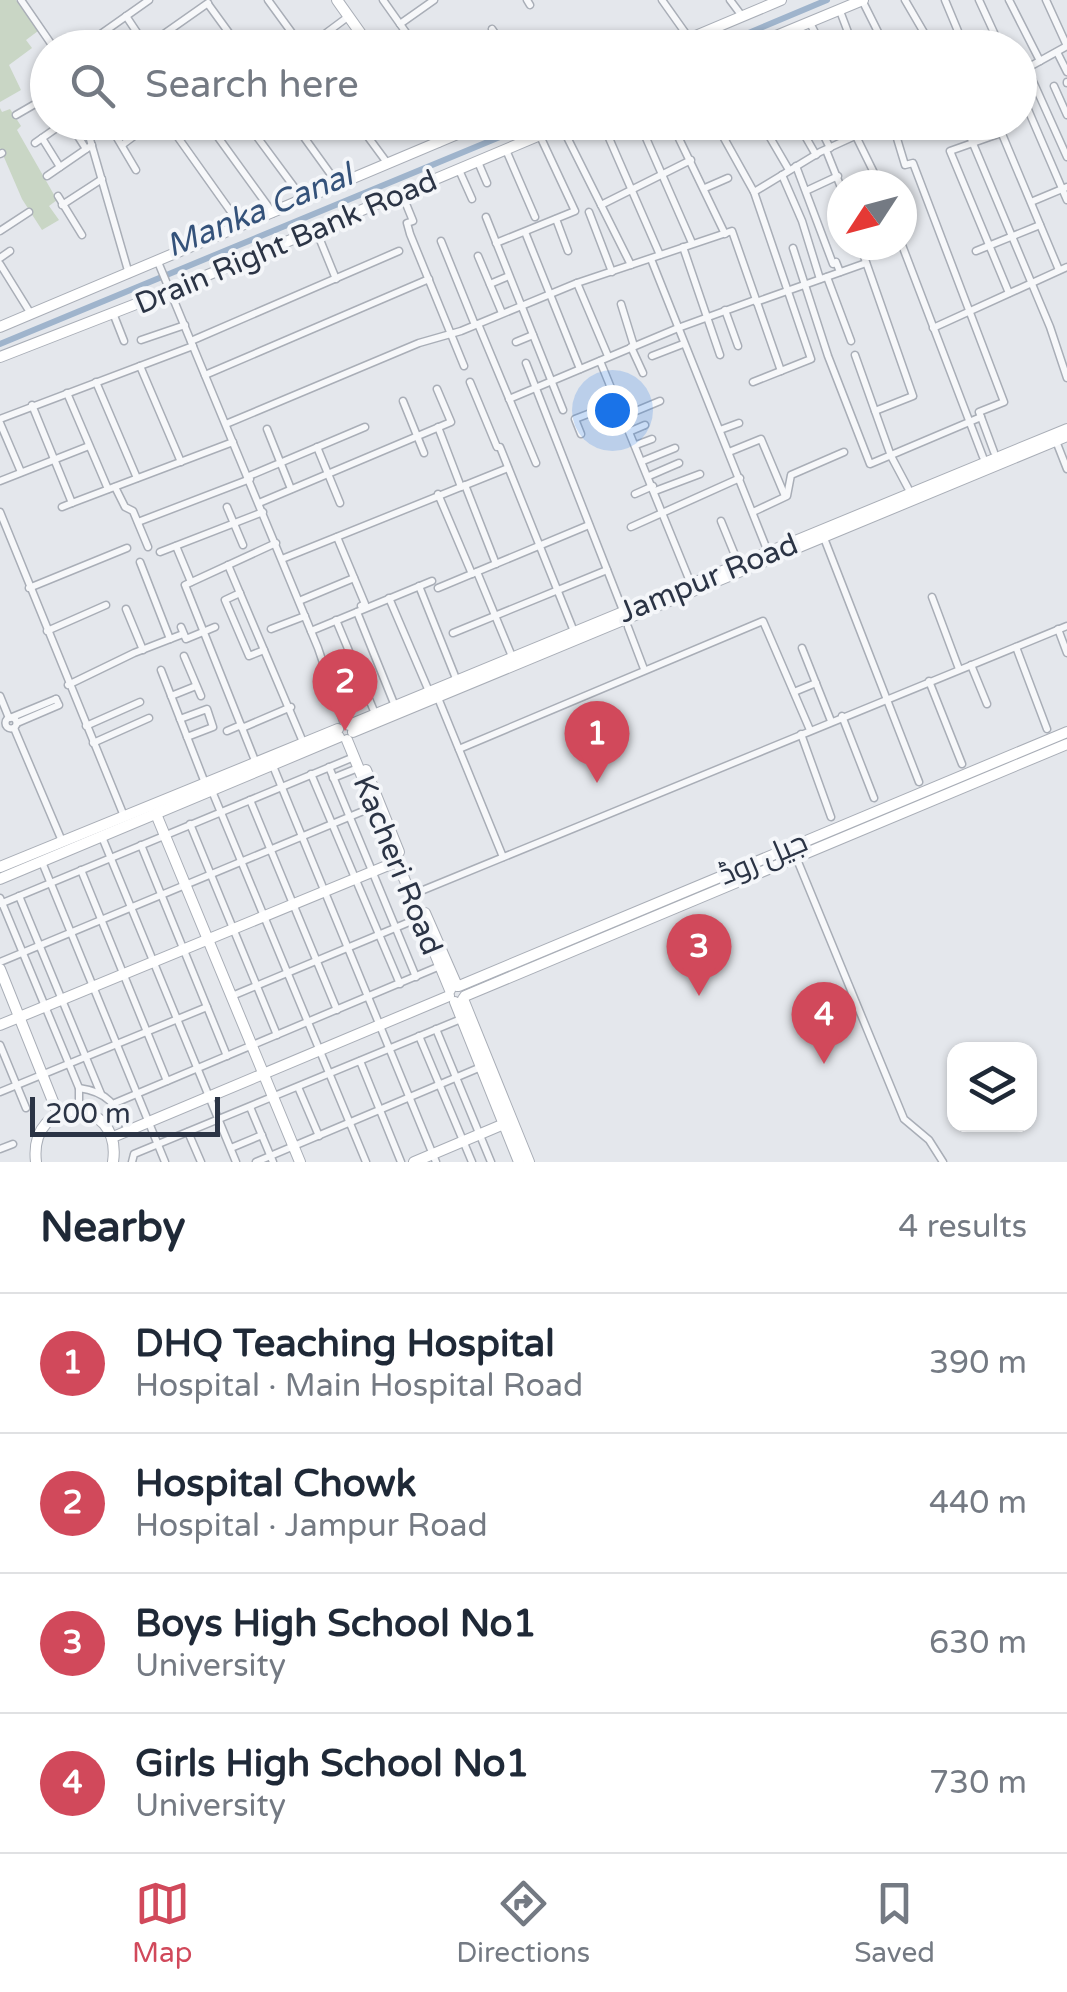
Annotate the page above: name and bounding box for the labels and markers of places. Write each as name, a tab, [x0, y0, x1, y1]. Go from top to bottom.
pin: 2	[312, 648, 378, 731]
pin: 1	[564, 700, 630, 783]
pin: 3	[666, 914, 732, 996]
pin: 4	[792, 982, 856, 1064]

